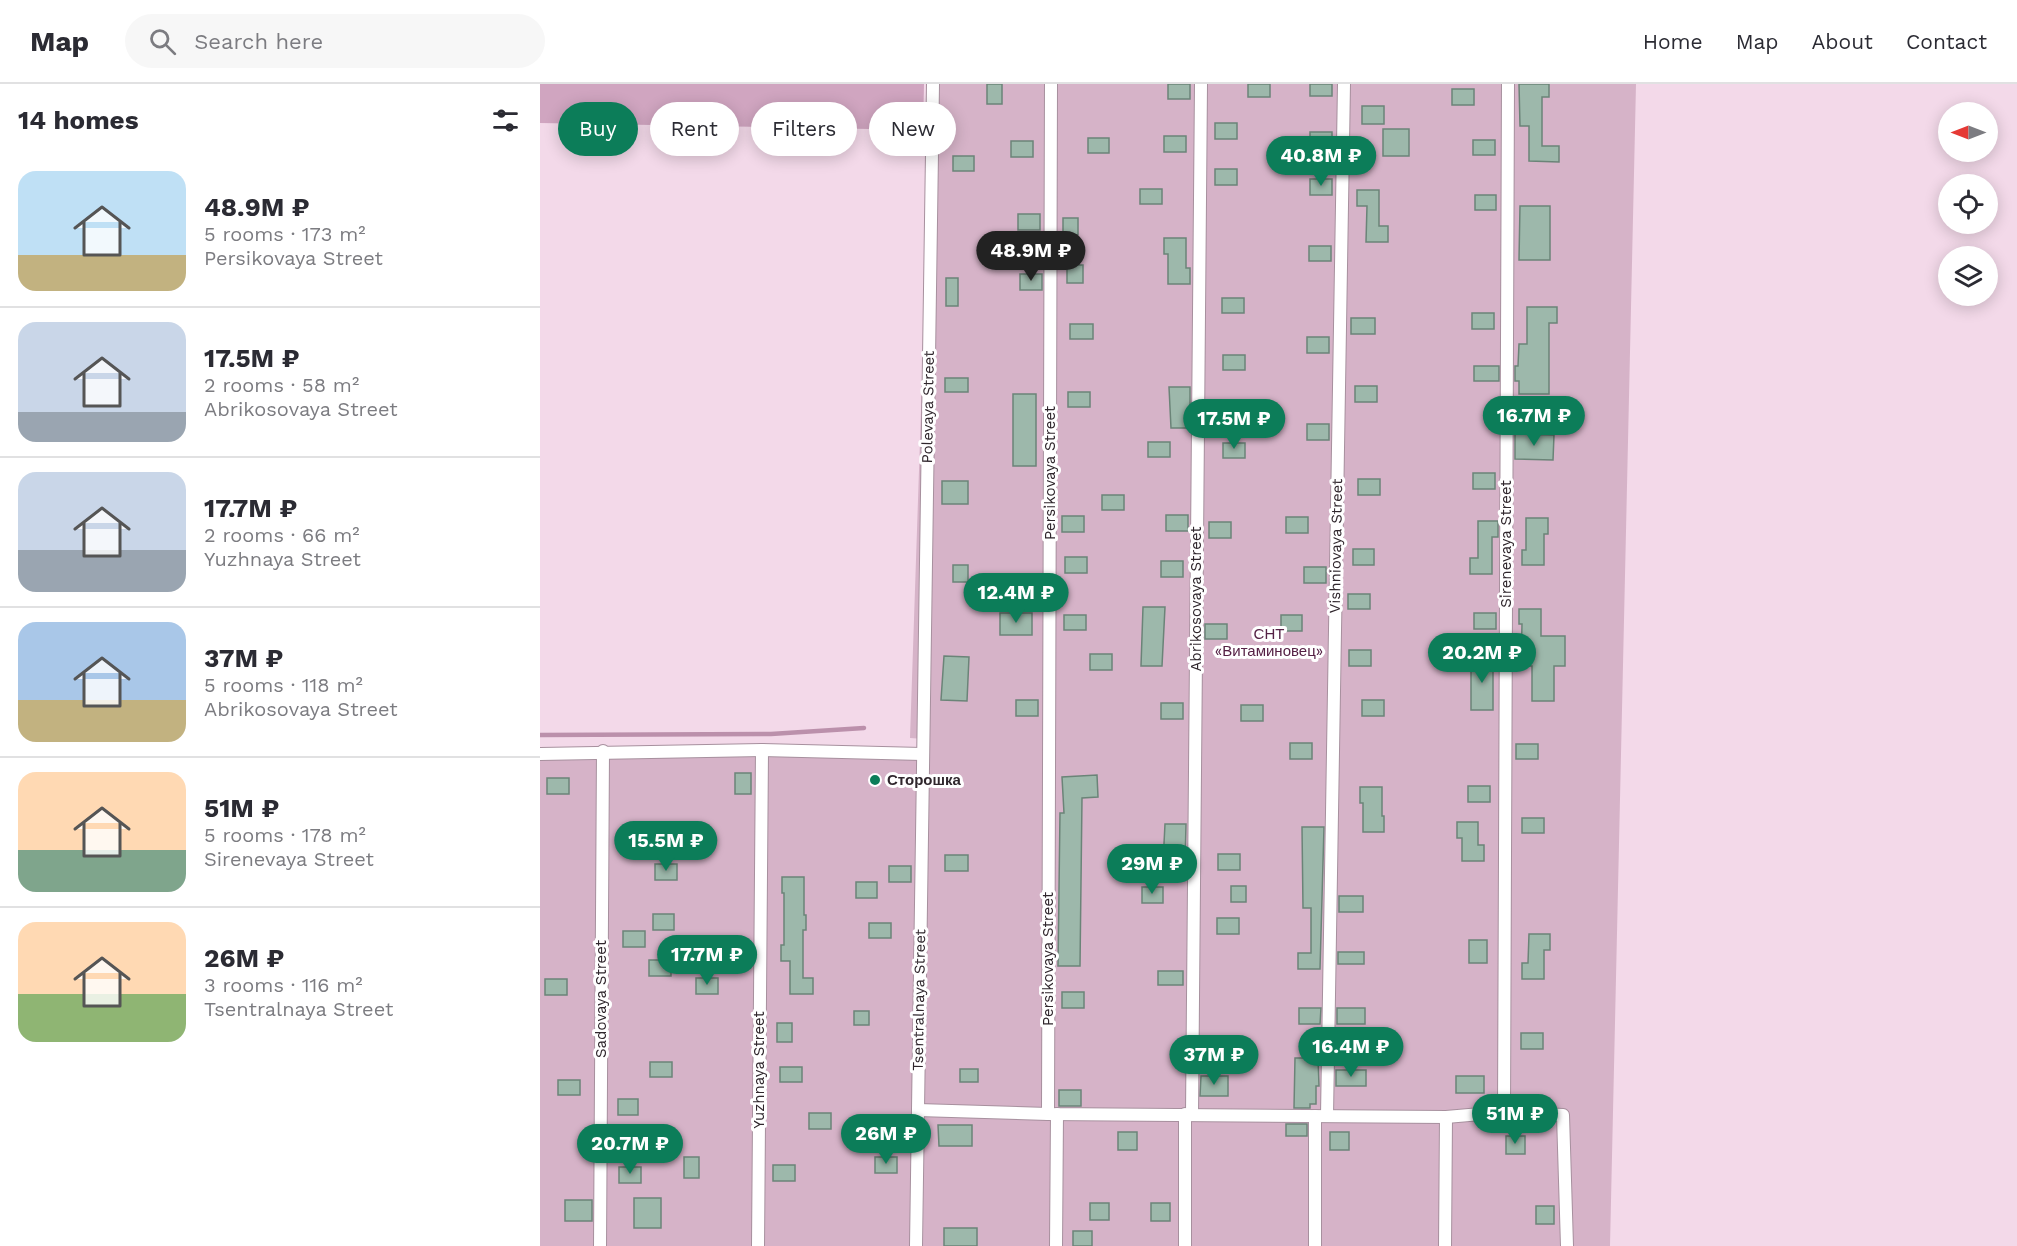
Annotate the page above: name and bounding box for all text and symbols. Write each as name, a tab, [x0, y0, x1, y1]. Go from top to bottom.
search box	[125, 14, 545, 68]
text: Map	[30, 25, 89, 58]
icon: search	[146, 25, 179, 58]
text: Search here	[194, 29, 323, 54]
text: Home	[1643, 29, 1703, 54]
text: Map	[1736, 29, 1779, 54]
text: About	[1812, 29, 1873, 54]
text: Contact	[1906, 29, 1987, 54]
chip: Buy	[558, 102, 638, 156]
chip: Rent	[650, 102, 739, 156]
chip: Filters	[751, 102, 857, 156]
chip: New	[869, 102, 956, 156]
north arrow	[1938, 102, 1998, 162]
map controls	[1938, 102, 1998, 306]
icon: filters	[489, 104, 522, 137]
text: 14 homes	[18, 105, 139, 135]
pin: 40.8M ₽	[1266, 136, 1376, 187]
text: 40.8M ₽	[1280, 143, 1362, 167]
button: locate	[1938, 174, 1998, 234]
text: 48.9M ₽	[204, 192, 310, 222]
icon: home	[66, 195, 138, 267]
text: 5 rooms · 173 m²	[204, 222, 366, 246]
pin: 48.9M ₽	[976, 231, 1086, 282]
text: 48.9M ₽	[990, 238, 1072, 262]
text: Persikovaya Street	[204, 246, 383, 270]
button: layers	[1938, 246, 1998, 306]
text: 17.5M ₽	[204, 343, 300, 373]
icon: home	[66, 346, 138, 418]
street label: Polevaya Street	[918, 350, 938, 463]
text: 2 rooms · 58 m²	[204, 373, 359, 397]
pin: 16.7M ₽	[1479, 396, 1589, 447]
text: Abrikosovaya Street	[204, 397, 398, 421]
pin: 17.5M ₽	[1179, 399, 1289, 450]
text: 16.7M ₽	[1497, 403, 1571, 427]
street label: Persikovaya Street	[1041, 405, 1059, 540]
text: 17.5M ₽	[1197, 406, 1271, 430]
street label: Vishniovaya Street	[1326, 478, 1346, 614]
street label: Sirenevaya Street	[1497, 480, 1515, 608]
text: 17.7M ₽	[204, 493, 297, 523]
icon: home	[66, 496, 138, 568]
text: 2 rooms · 66 m²	[204, 523, 360, 547]
street label: Abrikosovaya Street	[1187, 526, 1205, 672]
text: Yuzhnaya Street	[204, 547, 361, 571]
pin: 12.4M ₽	[961, 573, 1071, 624]
text: 12.4M ₽	[978, 580, 1054, 604]
park label: СНТ «Витаминовец»	[1215, 625, 1323, 660]
pin: 20.2M ₽	[1427, 633, 1537, 684]
text: 20.2M ₽	[1442, 640, 1522, 664]
text: 37M ₽	[204, 643, 283, 673]
icon: home	[66, 646, 138, 718]
text: 5 rooms · 118 m²	[204, 673, 363, 697]
text: Abrikosovaya Street	[204, 697, 398, 721]
place label: Сторошка	[887, 771, 961, 789]
marker: Сторошка	[868, 773, 882, 787]
text: 51M ₽	[204, 793, 279, 823]
icon: home	[66, 796, 138, 868]
pin: 15.5M ₽	[611, 821, 721, 872]
text: 5 rooms · 178 m²	[204, 823, 366, 847]
text: 15.5M ₽	[628, 828, 704, 852]
pin: 29M ₽	[1110, 844, 1194, 895]
text: Sirenevaya Street	[204, 847, 374, 871]
text: 29M ₽	[1121, 851, 1183, 875]
street label: Persikovaya Street	[1039, 891, 1057, 1026]
street label: Tsentralnaya Street	[909, 928, 929, 1071]
pin: 17.7M ₽	[652, 935, 762, 986]
street label: Sadovaya Street	[592, 939, 610, 1058]
text: 17.7M ₽	[671, 942, 743, 966]
text: 26M ₽	[204, 943, 285, 973]
icon: home	[66, 946, 138, 1018]
text: 3 rooms · 116 m²	[204, 973, 363, 997]
text: Tsentralnaya Street	[204, 997, 393, 1021]
street label: Yuzhnaya Street	[750, 1010, 768, 1129]
pin: 16.4M ₽	[1296, 1027, 1406, 1078]
text: 16.4M ₽	[1312, 1034, 1390, 1058]
pin: 37M ₽	[1172, 1035, 1256, 1086]
text: 37M ₽	[1183, 1042, 1245, 1066]
pin: 51M ₽	[1473, 1094, 1557, 1145]
text: 51M ₽	[1486, 1101, 1544, 1125]
pin: 26M ₽	[844, 1114, 928, 1165]
text: 26M ₽	[855, 1121, 917, 1145]
pin: 20.7M ₽	[575, 1124, 685, 1175]
text: 20.7M ₽	[591, 1131, 669, 1155]

